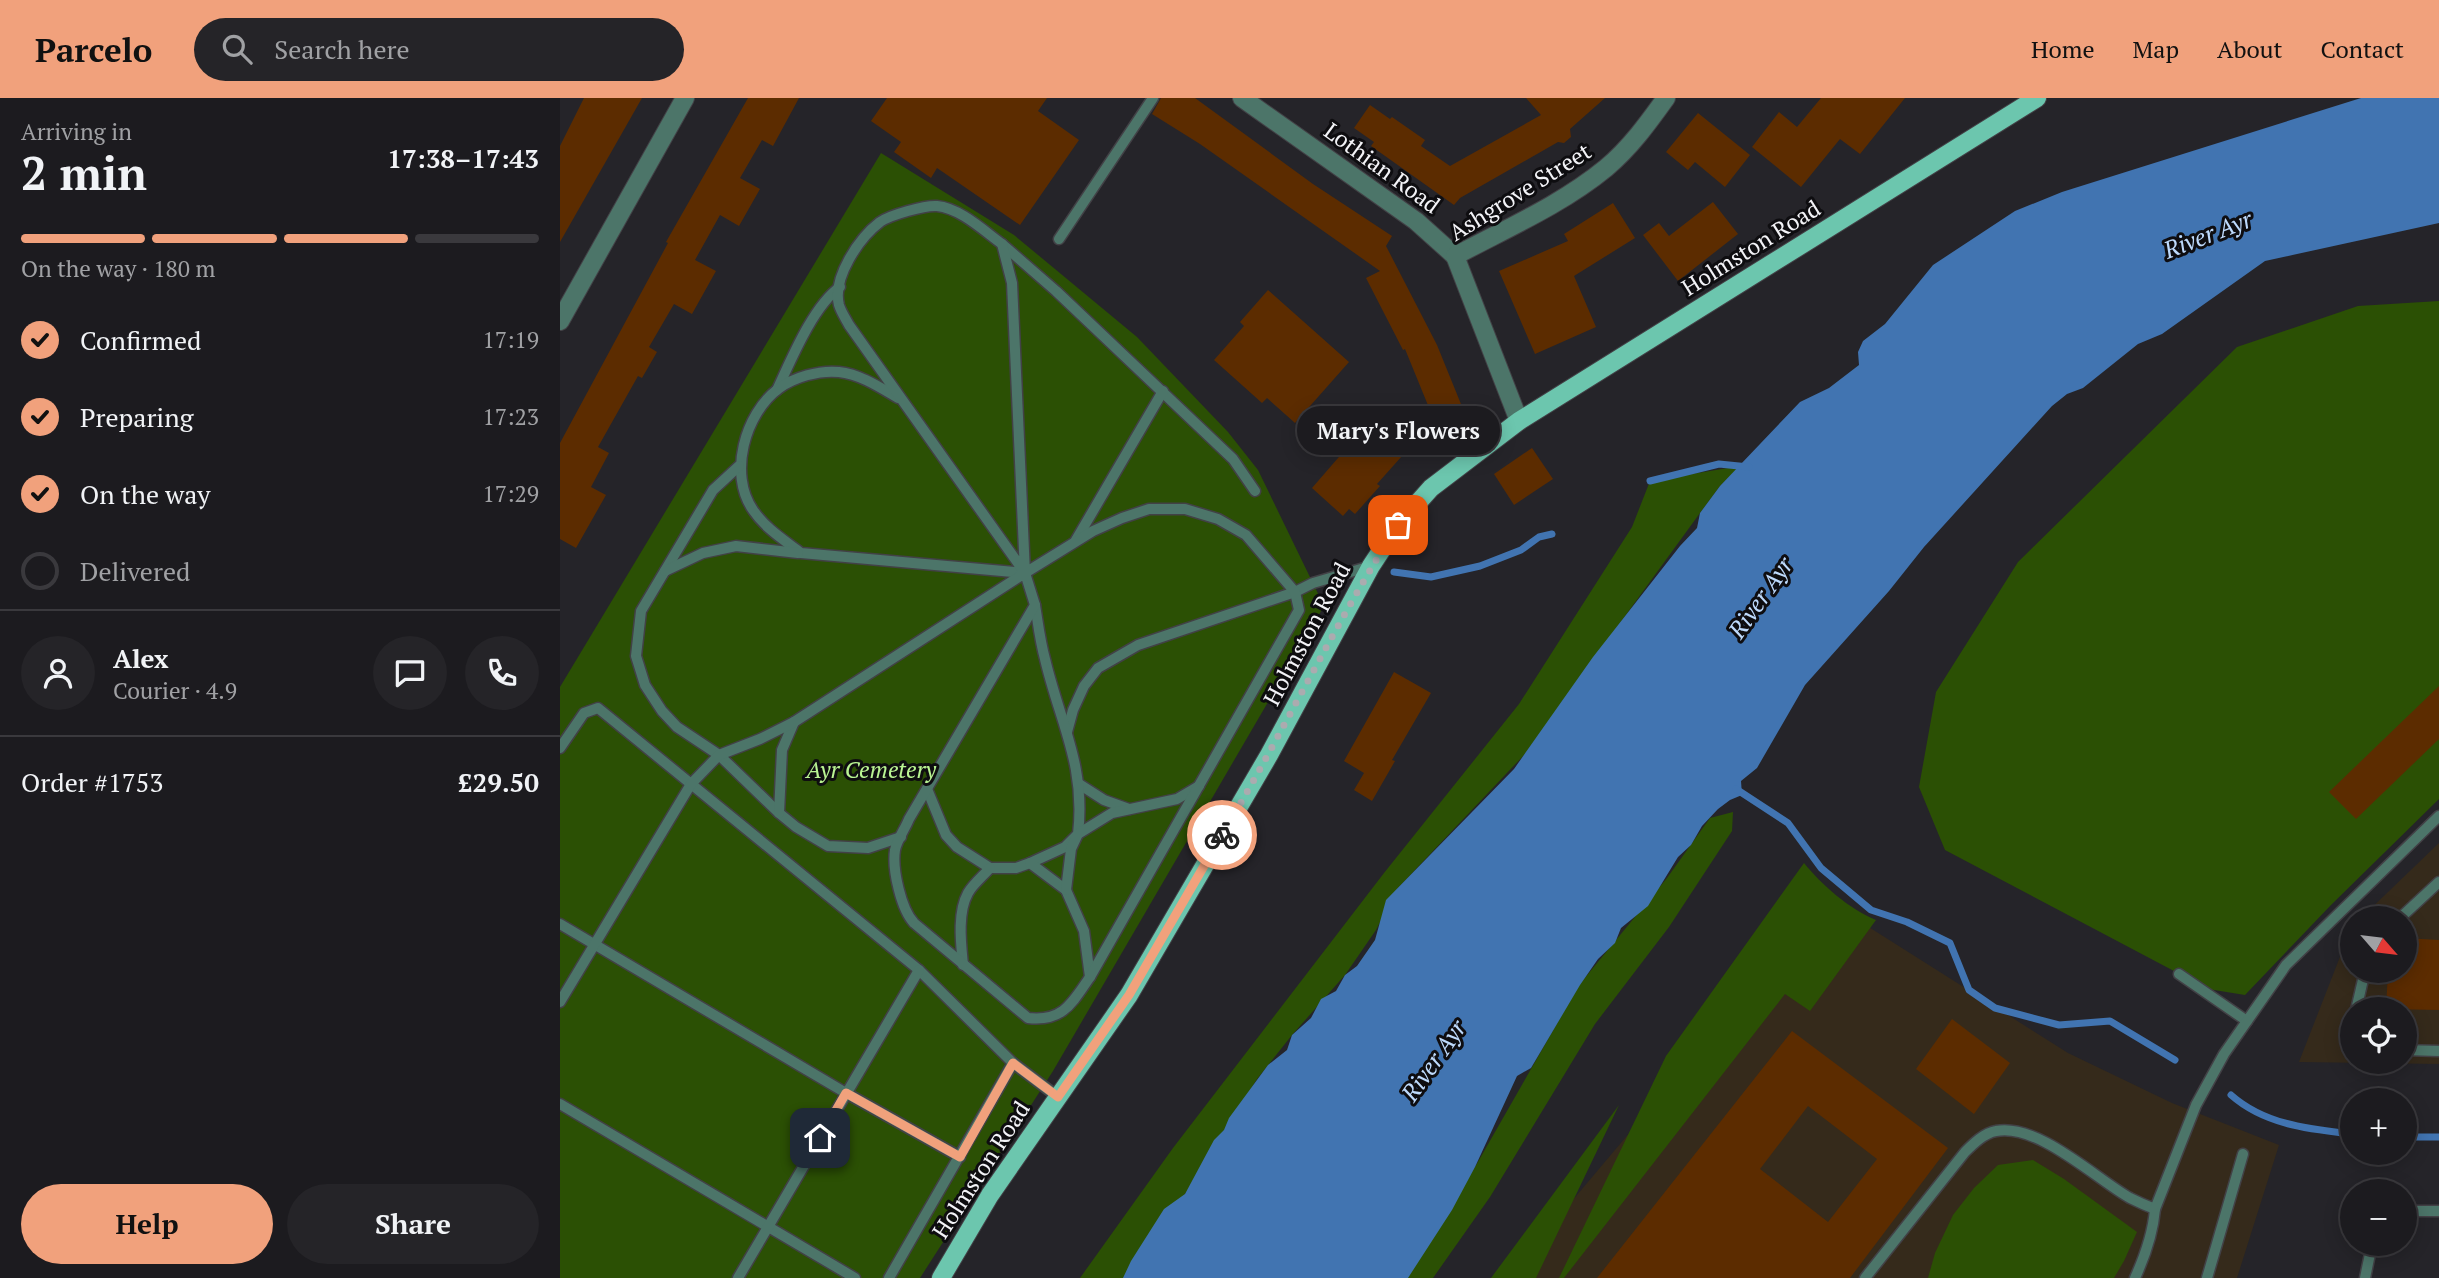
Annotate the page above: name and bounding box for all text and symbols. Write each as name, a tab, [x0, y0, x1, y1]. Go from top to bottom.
search box	[194, 18, 684, 81]
text: Parcelo	[35, 28, 152, 71]
icon: search	[218, 30, 256, 68]
text: Search here	[274, 32, 410, 66]
text: Home	[2031, 33, 2095, 65]
text: Map	[2133, 33, 2179, 65]
text: About	[2217, 33, 2283, 65]
text: Contact	[2321, 33, 2404, 65]
street label: Lothian Road	[1318, 115, 1447, 220]
text: Arriving in	[21, 116, 132, 147]
street label: Ashgrove Street	[1443, 135, 1597, 248]
text: 17:38–17:43	[387, 141, 539, 175]
text: 2 min	[21, 142, 147, 203]
street label: Holmston Road	[1676, 192, 1826, 303]
water label: River Ayr	[2158, 202, 2258, 266]
text: On the way · 180 m	[21, 253, 215, 284]
icon: check	[21, 321, 59, 359]
text: Confirmed	[80, 323, 201, 357]
text: 17:19	[482, 324, 539, 355]
icon: check	[21, 398, 59, 436]
text: Preparing	[80, 400, 193, 434]
text: 17:23	[482, 401, 539, 432]
callout: Mary's Flowers	[1296, 406, 1500, 455]
text: Mary's Flowers	[1317, 415, 1480, 446]
icon: check	[21, 475, 59, 513]
text: On the way	[80, 477, 211, 511]
text: 17:29	[482, 478, 539, 509]
pin	[1368, 495, 1428, 555]
icon: bag	[1379, 506, 1417, 544]
water label: River Ayr	[1720, 549, 1801, 645]
text: Delivered	[80, 554, 190, 588]
street label: Holmston Road	[1256, 557, 1357, 711]
button: person	[21, 636, 95, 710]
button: chat	[373, 636, 447, 710]
button: phone	[465, 636, 539, 710]
text: Alex	[113, 641, 169, 675]
text: Courier · 4.9	[113, 675, 237, 706]
park label: Ayr Cemetery	[804, 754, 936, 785]
text: Order #1753	[21, 765, 163, 799]
text: £29.50	[458, 765, 539, 799]
courier	[1187, 800, 1257, 870]
icon: bike	[1203, 816, 1241, 854]
north arrow	[2340, 906, 2417, 984]
map controls	[2340, 906, 2417, 1256]
button: locate	[2340, 997, 2417, 1074]
water label: River Ayr	[1393, 1012, 1474, 1108]
button: +	[2340, 1088, 2417, 1165]
street label: Holmston Road	[925, 1095, 1037, 1244]
pin	[790, 1108, 850, 1168]
icon: home	[801, 1119, 839, 1157]
button: −	[2340, 1179, 2417, 1256]
button: Help	[21, 1184, 273, 1264]
button: Share	[287, 1184, 539, 1264]

